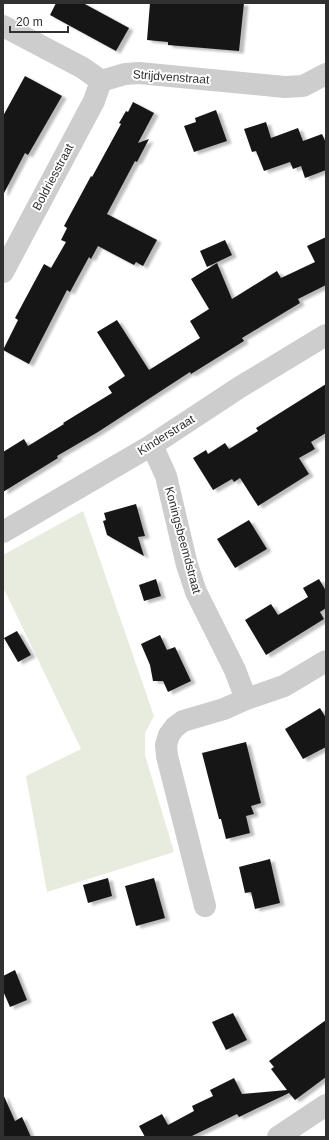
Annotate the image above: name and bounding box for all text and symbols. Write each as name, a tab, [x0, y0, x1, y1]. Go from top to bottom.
scale bar	[10, 8, 68, 34]
text: 20 m	[16, 15, 43, 29]
street label: Strijdvenstraat	[132, 67, 210, 87]
street label: Boldriesstraat	[30, 141, 77, 213]
street label: Kinderstraat	[135, 412, 198, 458]
street label: Koningsbeemdstraat	[162, 485, 204, 596]

